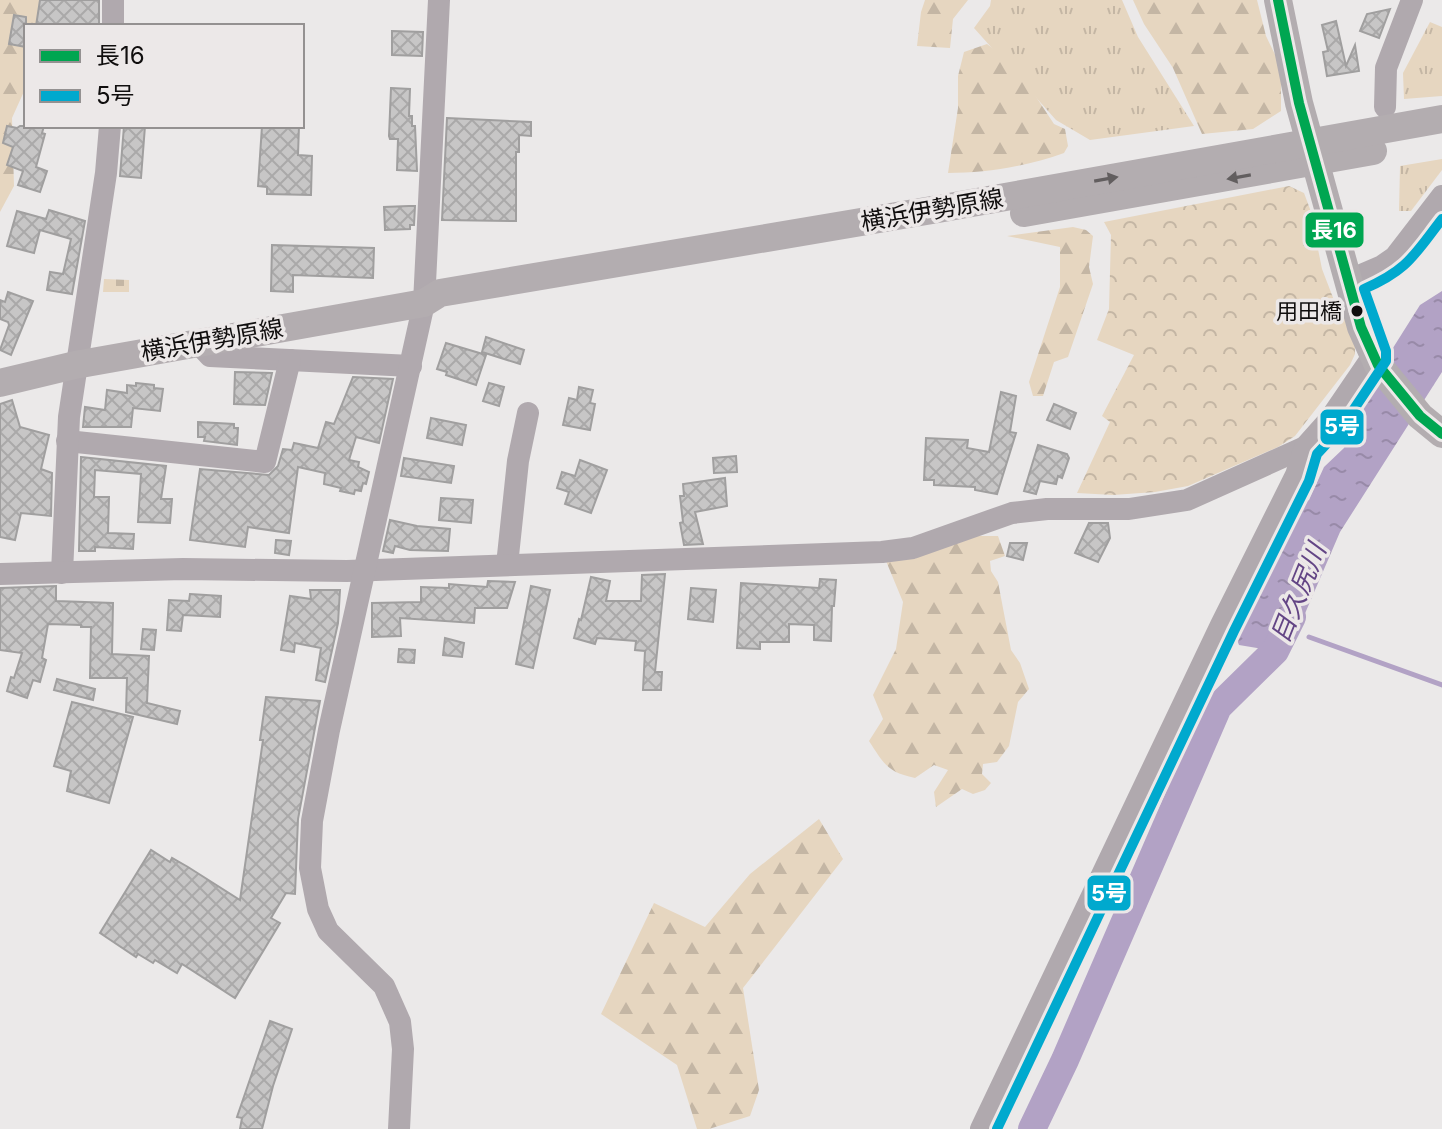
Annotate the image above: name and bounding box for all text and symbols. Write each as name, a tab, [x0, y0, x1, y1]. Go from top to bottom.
legend	[24, 24, 304, 128]
text: 長16	[96, 41, 145, 70]
text: 5号	[96, 81, 135, 110]
one-way arrow	[1226, 171, 1251, 183]
one-way arrow	[1094, 172, 1119, 184]
street label: 横浜伊勢原線	[859, 183, 1005, 237]
line badge: 長16	[1304, 211, 1365, 249]
text: 長16	[1311, 217, 1357, 243]
place label: 用田橋	[1276, 298, 1342, 324]
marker: 用田橋	[1349, 303, 1365, 319]
street label: 横浜伊勢原線	[139, 313, 285, 367]
line badge: 5号	[1319, 408, 1365, 446]
text: 5号	[1324, 413, 1360, 439]
water label: 目久尻川	[1264, 536, 1333, 647]
line badge: 5号	[1086, 874, 1132, 912]
text: 5号	[1091, 880, 1127, 906]

